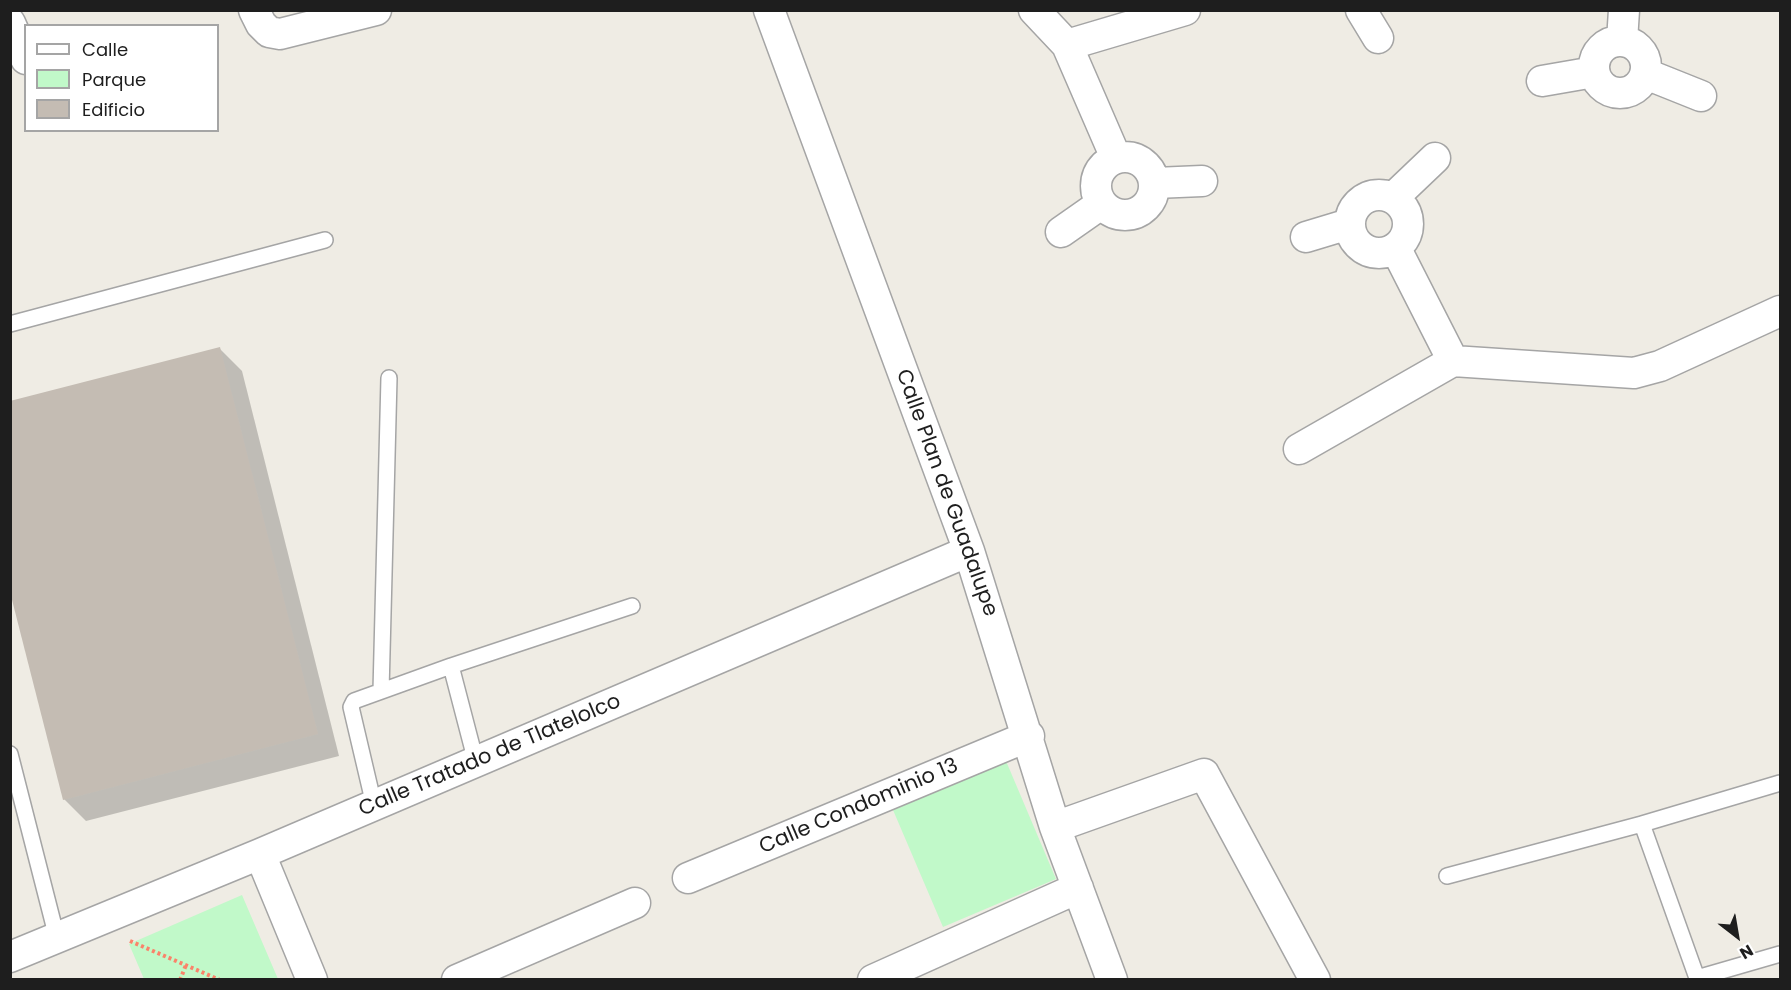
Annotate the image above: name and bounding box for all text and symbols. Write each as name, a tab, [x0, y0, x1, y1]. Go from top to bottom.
legend	[24, 24, 219, 132]
text: Calle	[82, 37, 128, 62]
text: Parque	[82, 67, 146, 92]
text: Edificio	[82, 97, 145, 122]
street label: Calle Plan de Guadalupe	[890, 366, 1002, 620]
street label: Calle Tratado de Tlatelolco	[355, 689, 625, 823]
street label: Calle Condominio 13	[756, 754, 962, 860]
north arrow	[1707, 906, 1767, 966]
text: N	[1735, 939, 1758, 965]

